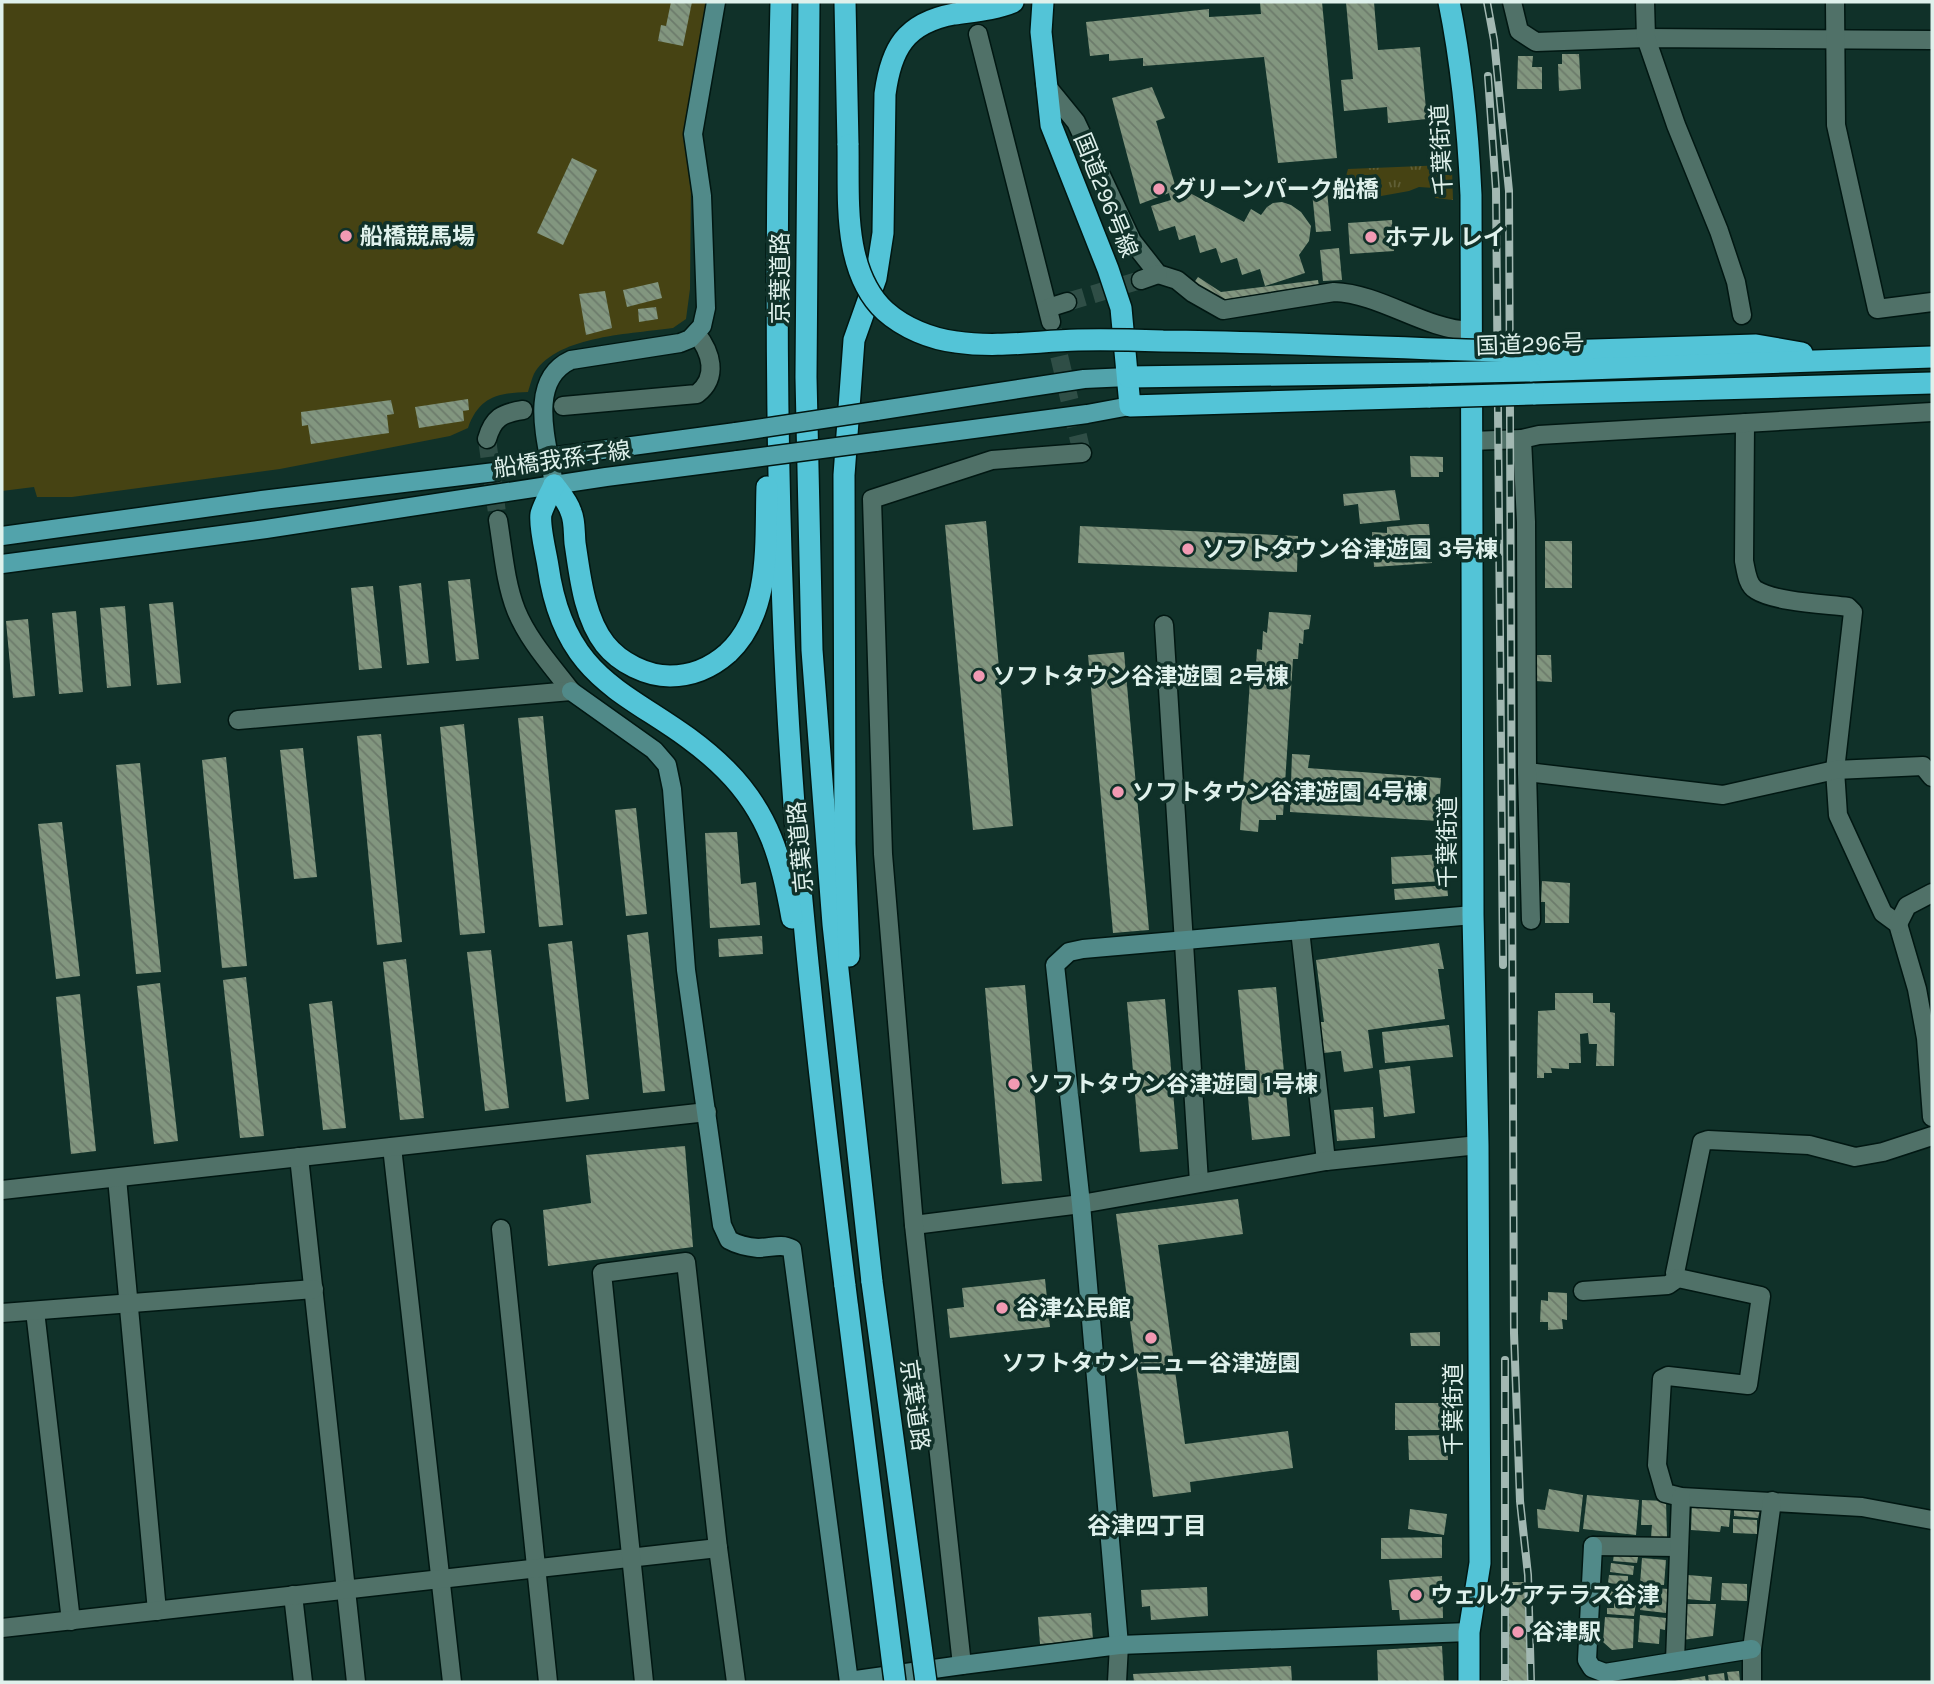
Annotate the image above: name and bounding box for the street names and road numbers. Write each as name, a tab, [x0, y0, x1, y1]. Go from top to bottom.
street label: 千葉街道	[1426, 103, 1457, 197]
street label: 国道296号線	[1068, 129, 1143, 261]
street label: 京葉道路	[767, 232, 794, 324]
street label: 国道296号	[1475, 329, 1585, 360]
street label: 船橋我孫子線	[492, 437, 632, 482]
street label: 千葉街道	[1434, 796, 1461, 888]
street label: 京葉道路	[783, 800, 818, 894]
street label: 京葉道路	[895, 1358, 934, 1453]
street label: 千葉街道	[1440, 1363, 1467, 1455]

